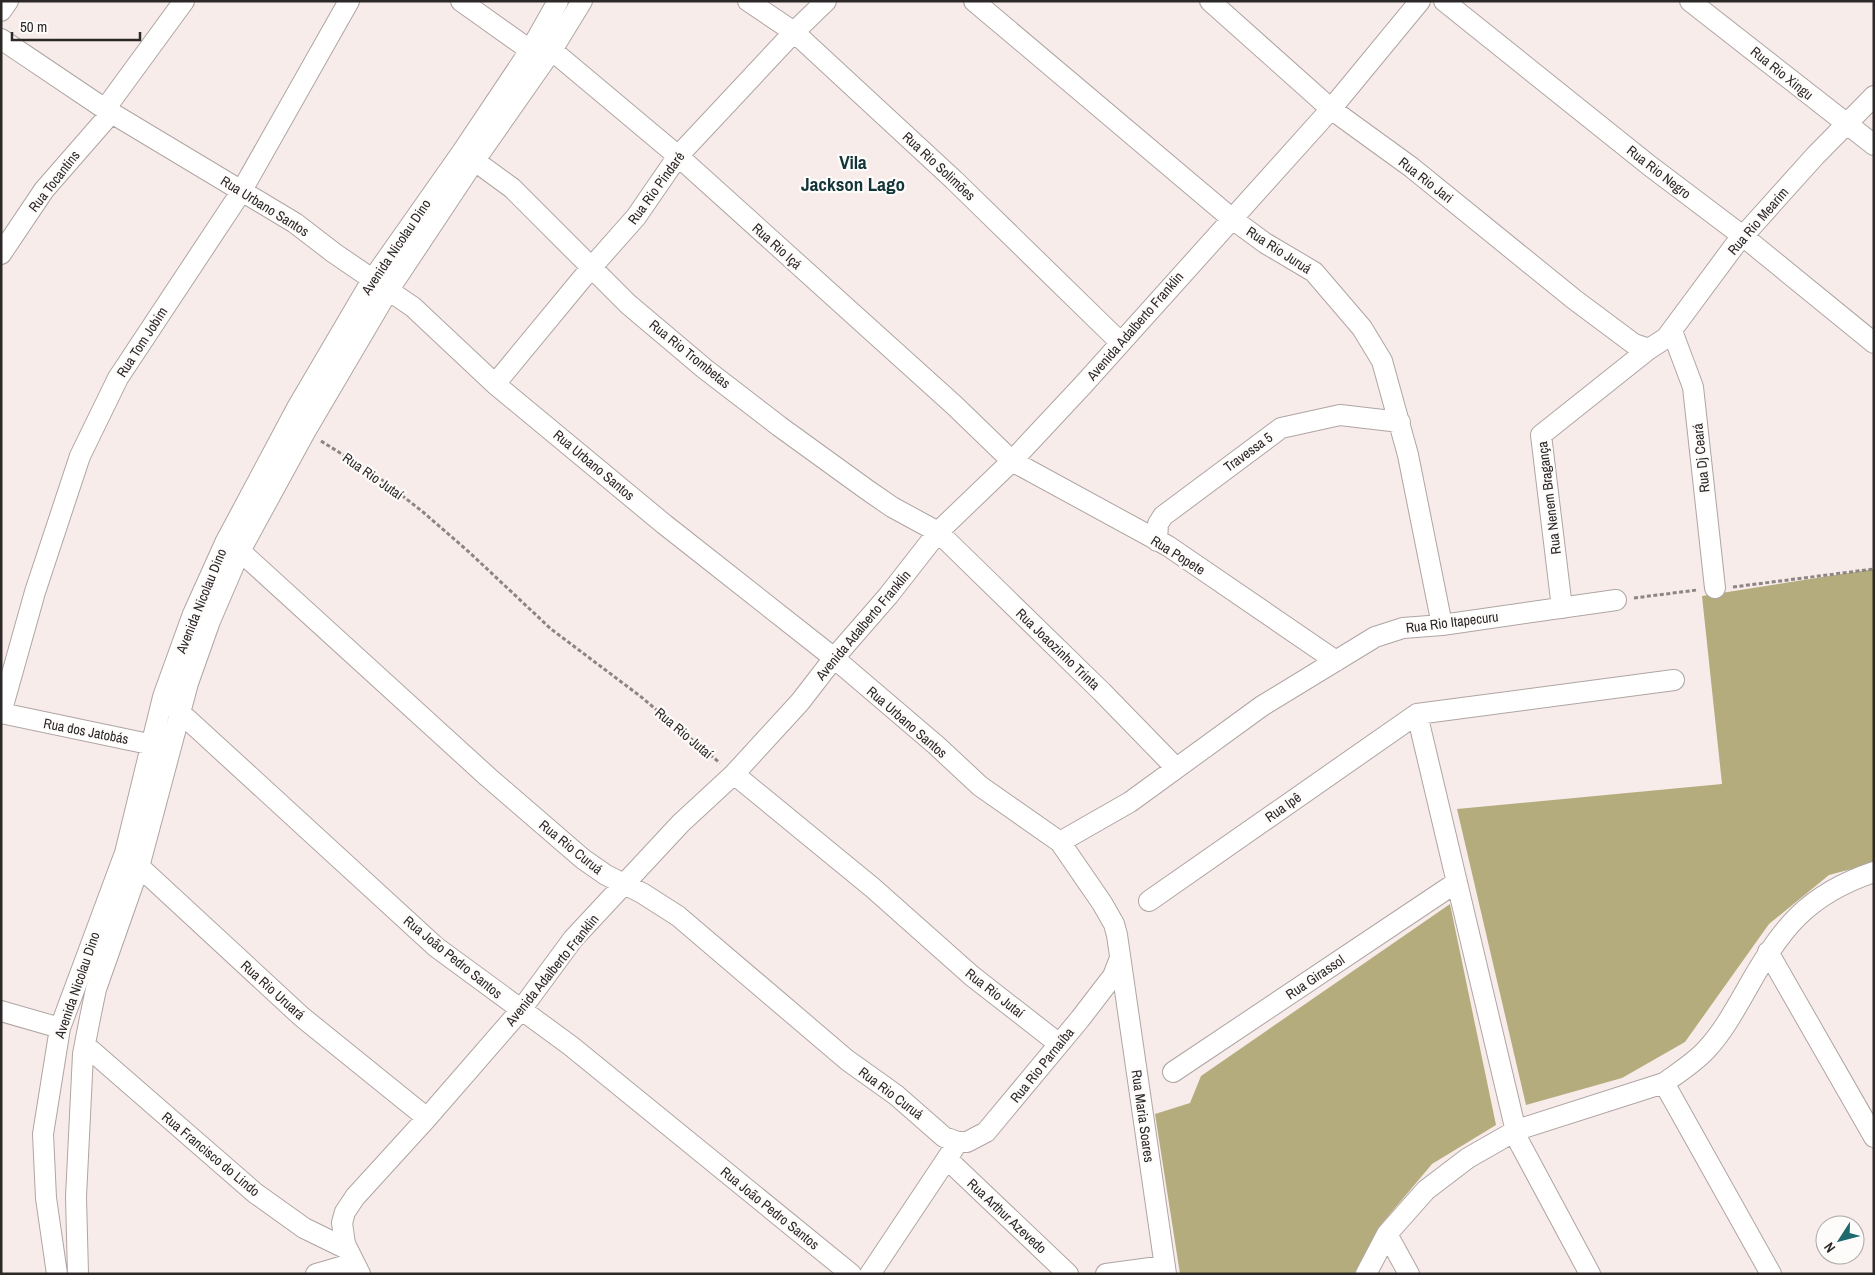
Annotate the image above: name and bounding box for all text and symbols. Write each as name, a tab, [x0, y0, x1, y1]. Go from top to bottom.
scale bar	[12, 10, 140, 42]
text: 50 m	[20, 16, 47, 37]
street label: Rua Rio Xingu	[1747, 42, 1817, 104]
street label: Rua Rio Solimões	[899, 128, 979, 205]
street label: Rua Rio Negro	[1623, 141, 1695, 203]
street label: Rua Tocantins	[24, 146, 84, 215]
street label: Rua Rio Pindaré	[624, 148, 688, 228]
district label: Vila Jackson Lago	[801, 149, 905, 197]
street label: Rua Rio Jari	[1395, 153, 1457, 207]
street label: Rua Urbano Santos	[217, 172, 313, 240]
street label: Rua Rio Mearim	[1724, 183, 1792, 259]
street label: Avenida Nicolau Dino	[357, 196, 435, 299]
street label: Rua Rio Içá	[748, 219, 806, 273]
street label: Rua Rio Juruá	[1243, 222, 1315, 278]
street label: Avenida Adalberto Franklin	[1082, 268, 1187, 385]
street label: Rua Tom Jobim	[113, 303, 171, 381]
street label: Rua Rio Trombetas	[646, 316, 735, 392]
street label: Rua Dj Ceará	[1688, 422, 1714, 494]
street label: Rua Urbano Santos	[550, 426, 639, 504]
street label: Travessa 5	[1220, 428, 1276, 476]
street label: Rua Nenem Bragança	[1533, 440, 1565, 555]
street label: Rua Rio Jutaí	[339, 448, 408, 504]
street label: Rua Popete	[1148, 531, 1208, 579]
street label: Avenida Nicolau Dino	[171, 546, 230, 657]
street label: Avenida Adalberto Franklin	[811, 566, 914, 685]
street label: Rua Joaozinho Trinta	[1012, 604, 1104, 694]
street label: Rua Rio Itapecuru	[1405, 607, 1499, 637]
street label: Rua Urbano Santos	[863, 682, 951, 762]
street label: Rua Rio Jutaí	[651, 704, 717, 763]
street label: Rua dos Jatobás	[42, 714, 130, 748]
street label: Rua Ipê	[1261, 788, 1305, 826]
street label: Rua Rio Curuá	[536, 816, 607, 878]
street label: Avenida Adalberto Franklin	[501, 911, 603, 1030]
street label: Rua João Pedro Santos	[400, 912, 506, 1003]
street label: Avenida Nicolau Dino	[50, 929, 104, 1042]
street label: Rua Girassol	[1282, 951, 1348, 1003]
street label: Rua Rio Uruará	[237, 956, 309, 1024]
street label: Rua Rio Jutaí	[962, 964, 1029, 1022]
street label: Rua Rio Parnaíba	[1006, 1023, 1078, 1106]
street label: Rua Rio Curuá	[855, 1063, 927, 1124]
street label: Rua Maria Soares	[1128, 1069, 1158, 1164]
street label: Rua Francisco do Lindo	[158, 1108, 264, 1200]
street label: Rua João Pedro Santos	[717, 1163, 823, 1254]
street label: Rua Arthur Azevedo	[964, 1175, 1050, 1257]
north arrow	[1815, 1215, 1865, 1265]
text: N	[1820, 1239, 1839, 1256]

